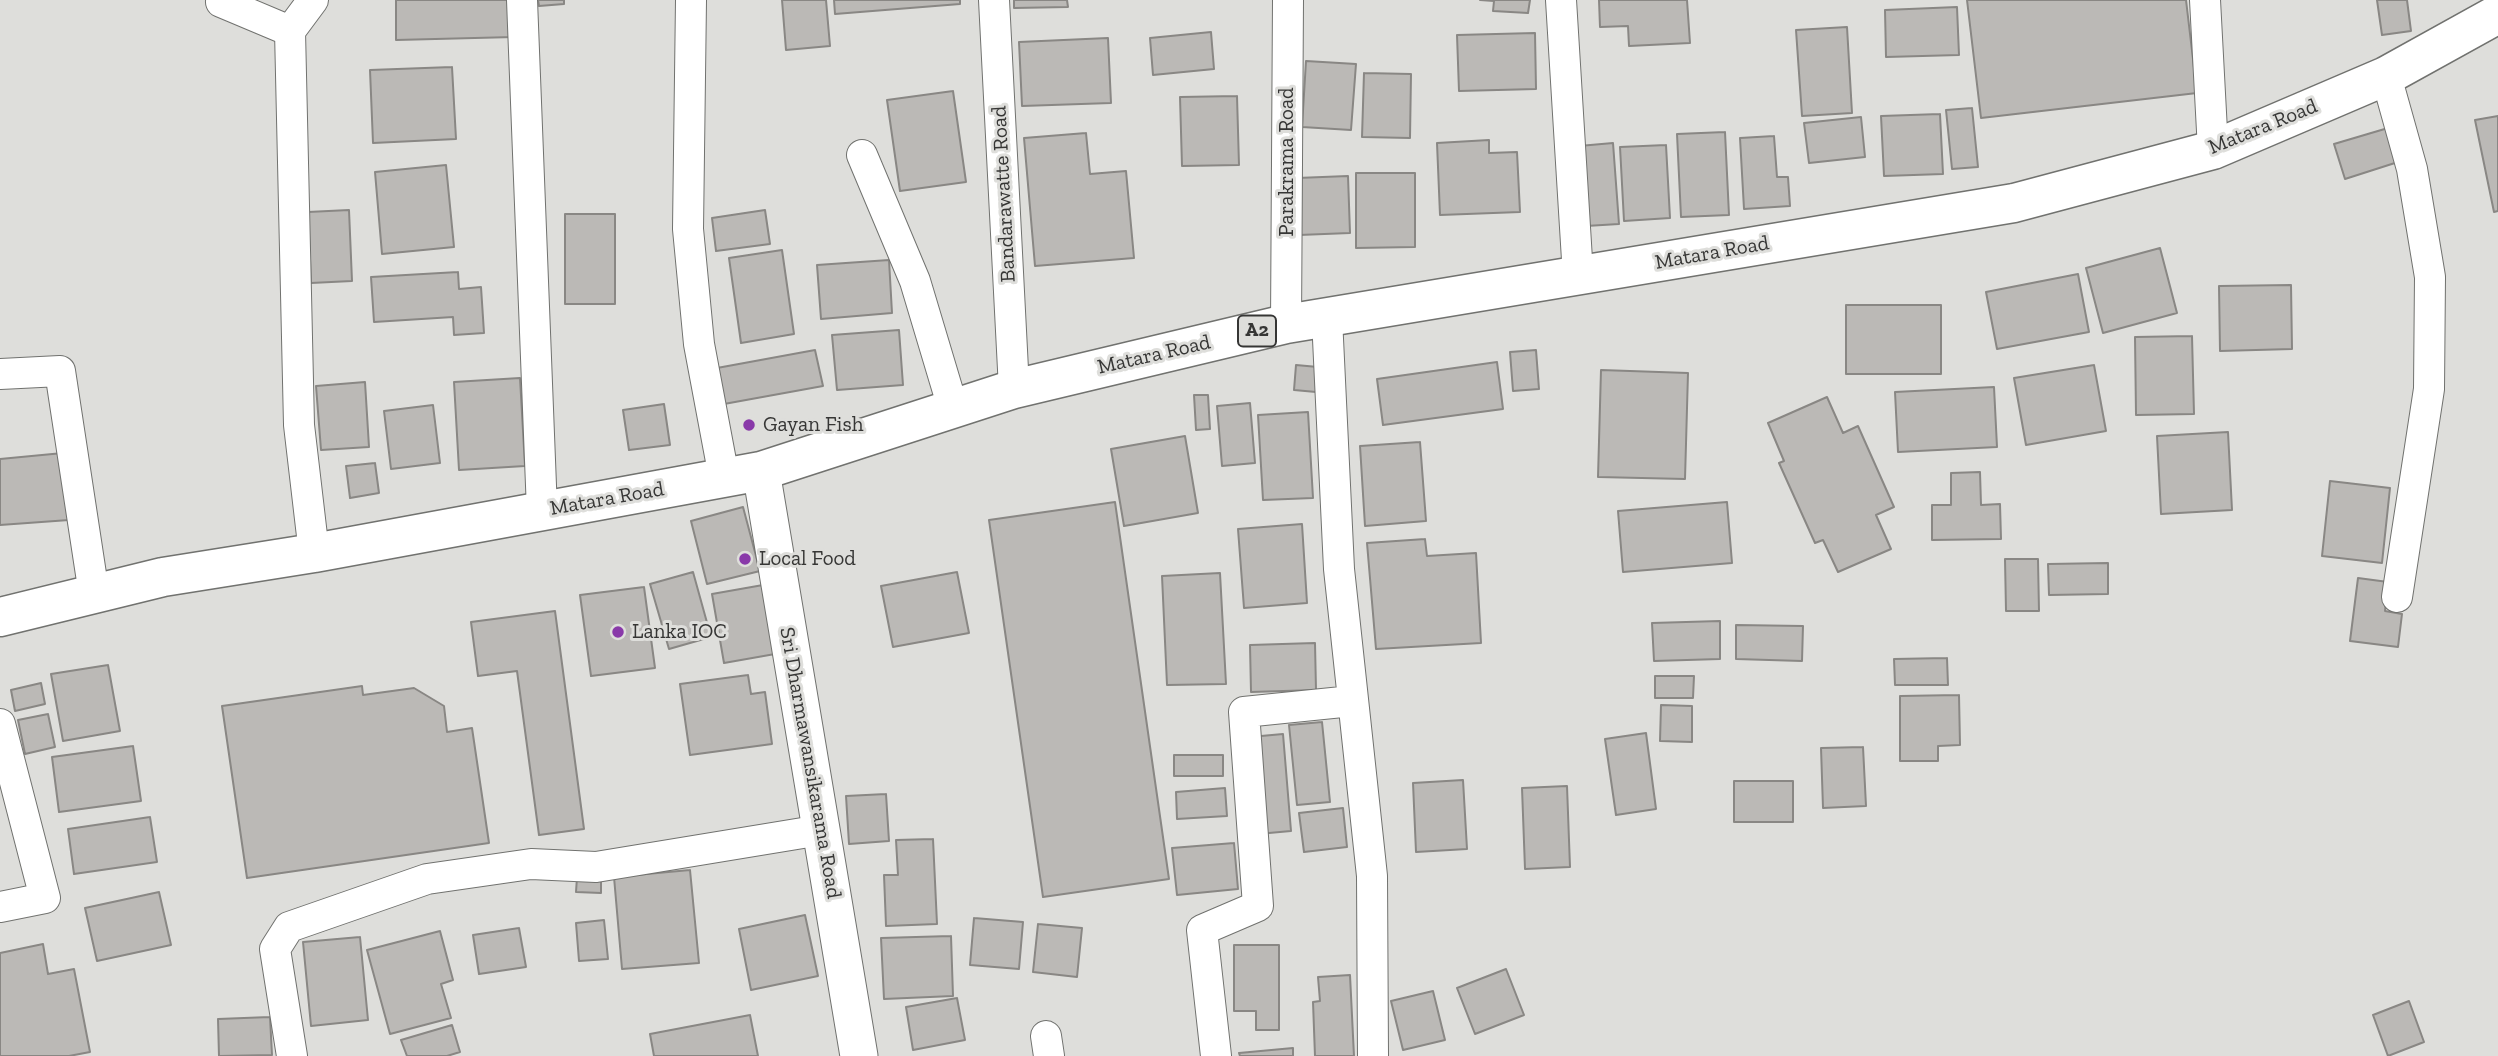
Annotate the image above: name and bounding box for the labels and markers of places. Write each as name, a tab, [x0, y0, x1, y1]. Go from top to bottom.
place label: Gayan Fish	[763, 412, 863, 438]
marker: Gayan Fish	[741, 417, 757, 433]
place label: Local Food	[759, 546, 856, 572]
marker: Local Food	[737, 551, 753, 567]
place label: Lanka IOC	[632, 619, 727, 645]
marker: Lanka IOC	[610, 624, 626, 640]

